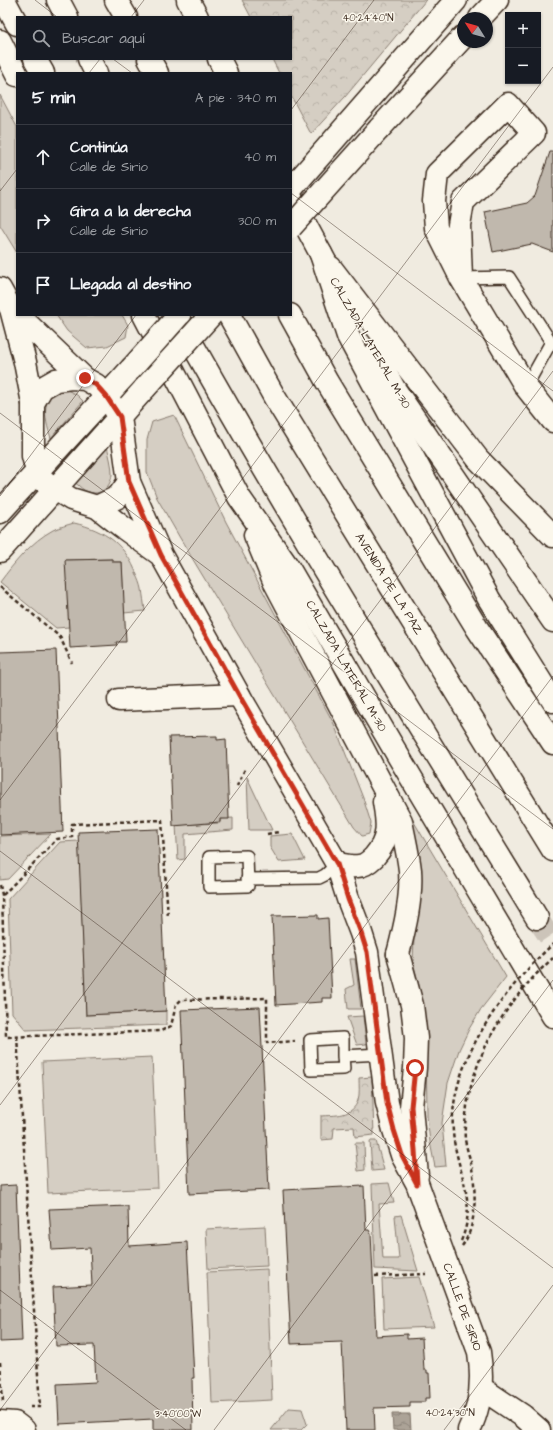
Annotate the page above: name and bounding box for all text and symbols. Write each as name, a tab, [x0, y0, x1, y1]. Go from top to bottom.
text: 40°24'40"N	[342, 11, 394, 25]
north arrow	[457, 12, 493, 48]
map controls	[505, 12, 541, 84]
button: +	[505, 12, 541, 48]
search box	[16, 16, 292, 60]
icon: search	[30, 27, 52, 49]
text: Buscar aquí	[62, 28, 144, 49]
button: −	[505, 48, 541, 84]
text: 5 min	[32, 86, 75, 110]
text: A pie · 340 m	[195, 89, 276, 107]
text: Continúa	[70, 137, 128, 158]
icon: ahead	[32, 146, 54, 168]
text: 40 m	[244, 148, 276, 166]
text: Calle de Sirio	[70, 158, 148, 176]
text: Gira a la derecha	[70, 201, 191, 222]
icon: right	[32, 210, 54, 232]
text: 300 m	[238, 212, 276, 230]
text: Calle de Sirio	[70, 222, 148, 240]
icon: arrive	[32, 274, 54, 296]
text: Llegada al destino	[70, 274, 191, 295]
street label: CALZADA LATERAL M-30	[325, 274, 415, 412]
route end	[76, 369, 94, 387]
street label: AVENIDA DE LA PAZ	[351, 530, 428, 639]
street label: CALZADA LATERAL M-30	[301, 597, 391, 735]
route start	[406, 1059, 424, 1077]
street label: CALLE DE SIRIO	[438, 1261, 486, 1353]
text: 40°24'30"N	[425, 1406, 475, 1420]
text: 3°40'00"W	[155, 1407, 202, 1421]

